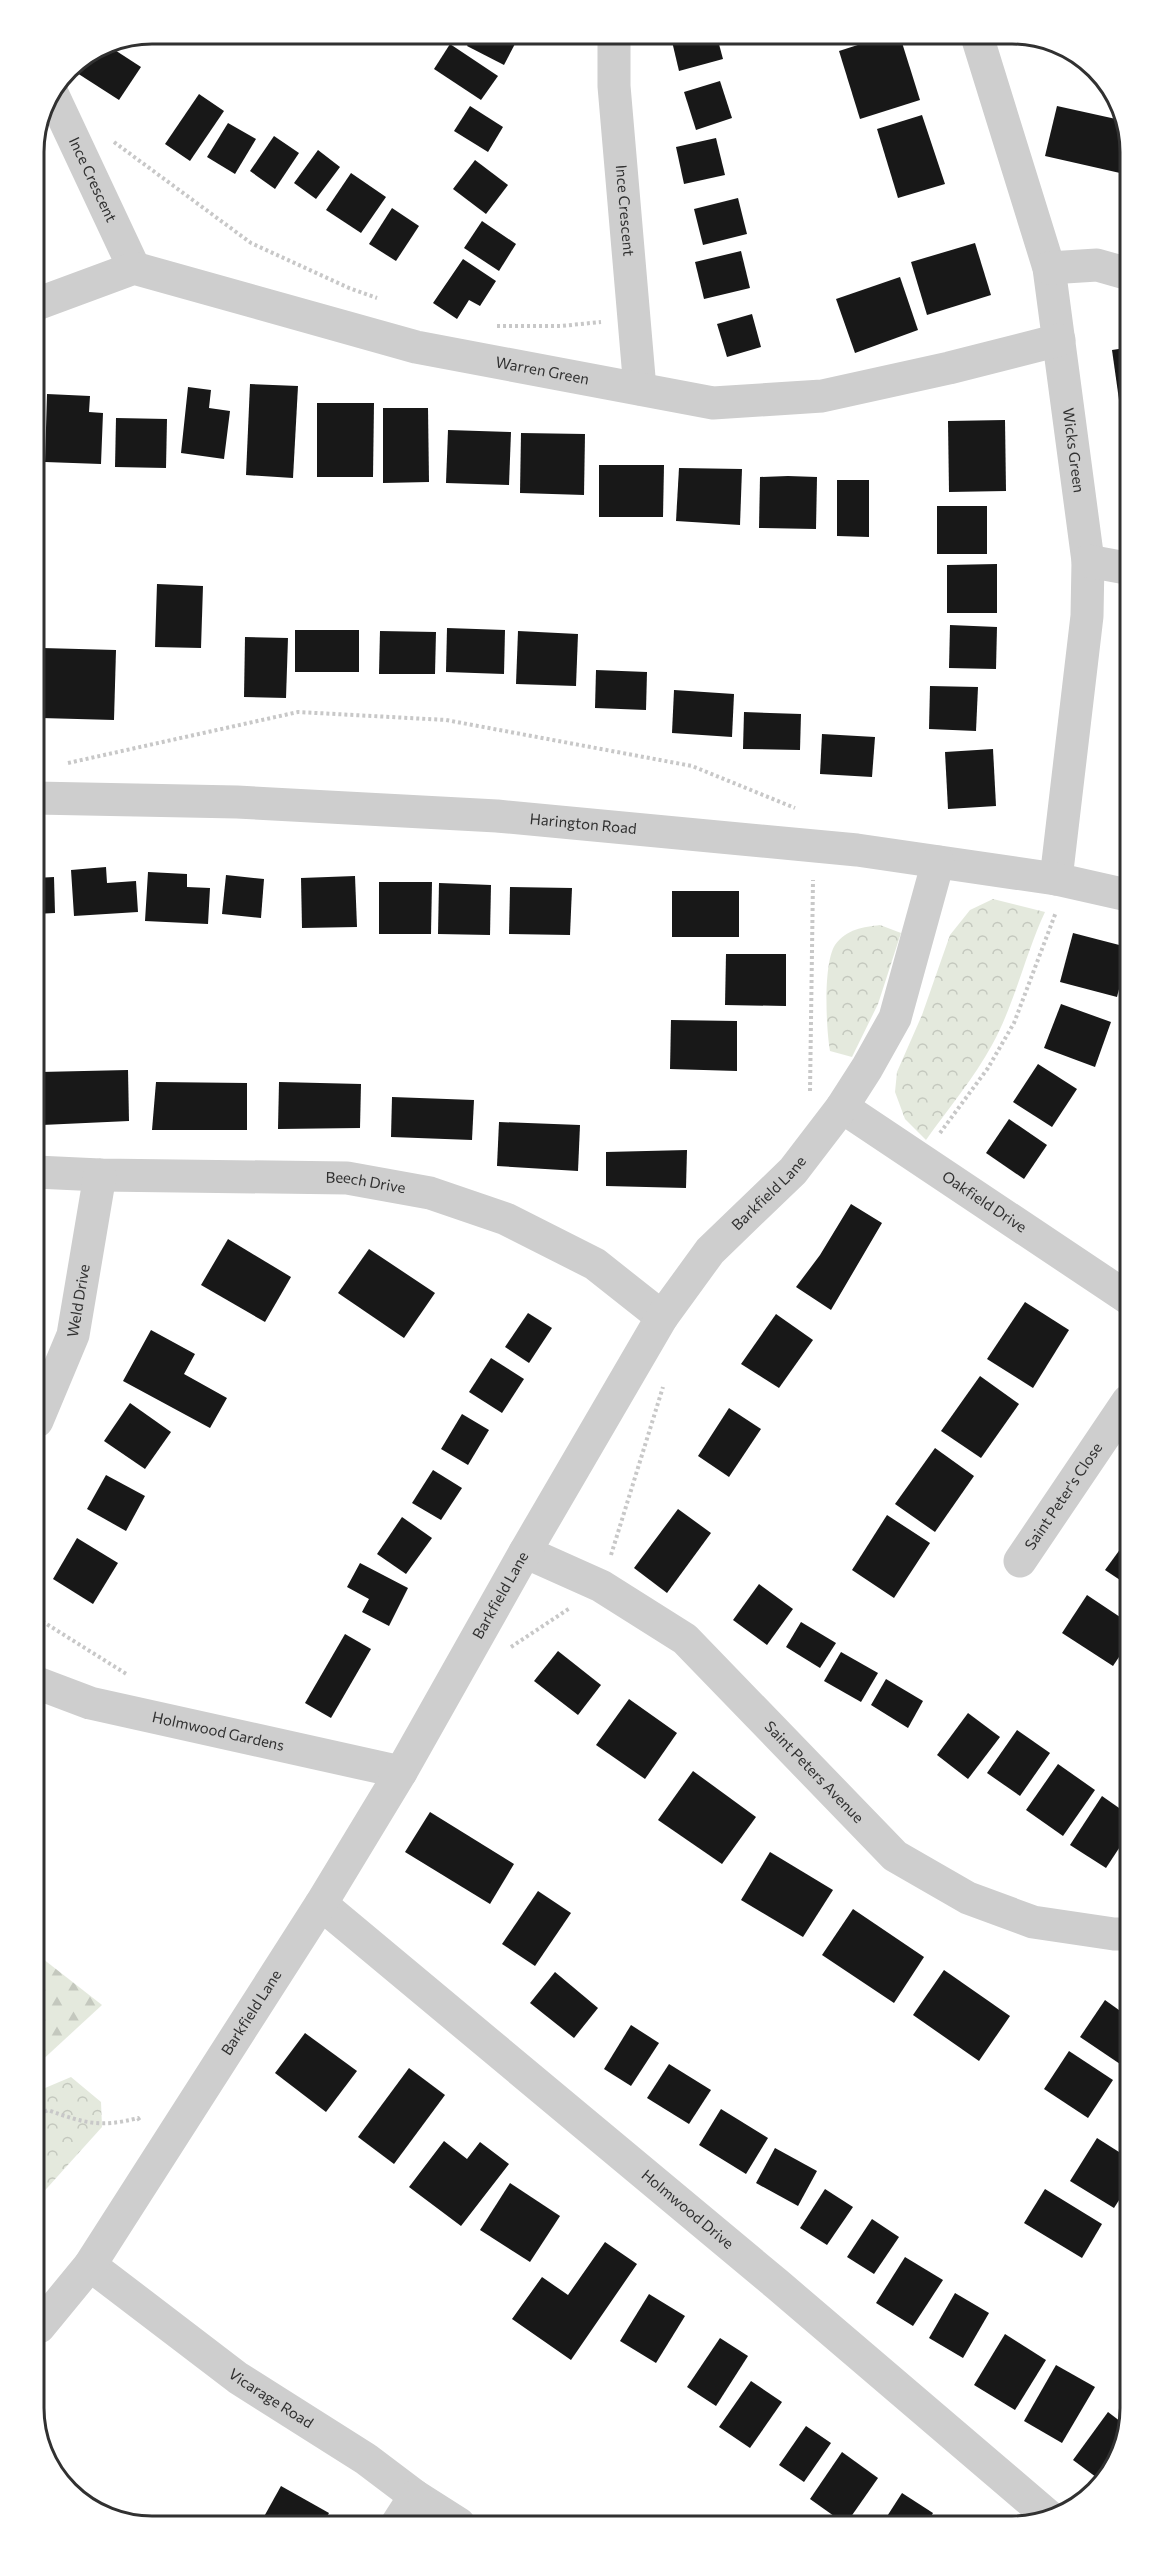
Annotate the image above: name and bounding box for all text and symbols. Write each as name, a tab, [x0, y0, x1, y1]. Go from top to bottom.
street label: Ince Crescent	[66, 134, 121, 225]
street label: Ince Crescent	[613, 164, 639, 257]
street label: Warren Green	[494, 352, 591, 387]
street label: Wicks Green	[1060, 407, 1089, 494]
street label: Harington Road	[529, 809, 638, 837]
street label: Barkfield Lane	[727, 1152, 809, 1233]
street label: Beech Drive	[325, 1167, 407, 1196]
street label: Oakfield Drive	[939, 1167, 1030, 1236]
street label: Weld Drive	[63, 1263, 93, 1338]
street label: Saint Peter's Close	[1020, 1439, 1105, 1553]
street label: Barkfield Lane	[468, 1548, 532, 1642]
street label: Holmwood Gardens	[151, 1707, 286, 1754]
street label: Saint Peters Avenue	[761, 1717, 868, 1826]
street label: Barkfield Lane	[217, 1966, 285, 2058]
street label: Holmwood Drive	[638, 2165, 738, 2252]
street label: Vicarage Road	[225, 2364, 317, 2431]

